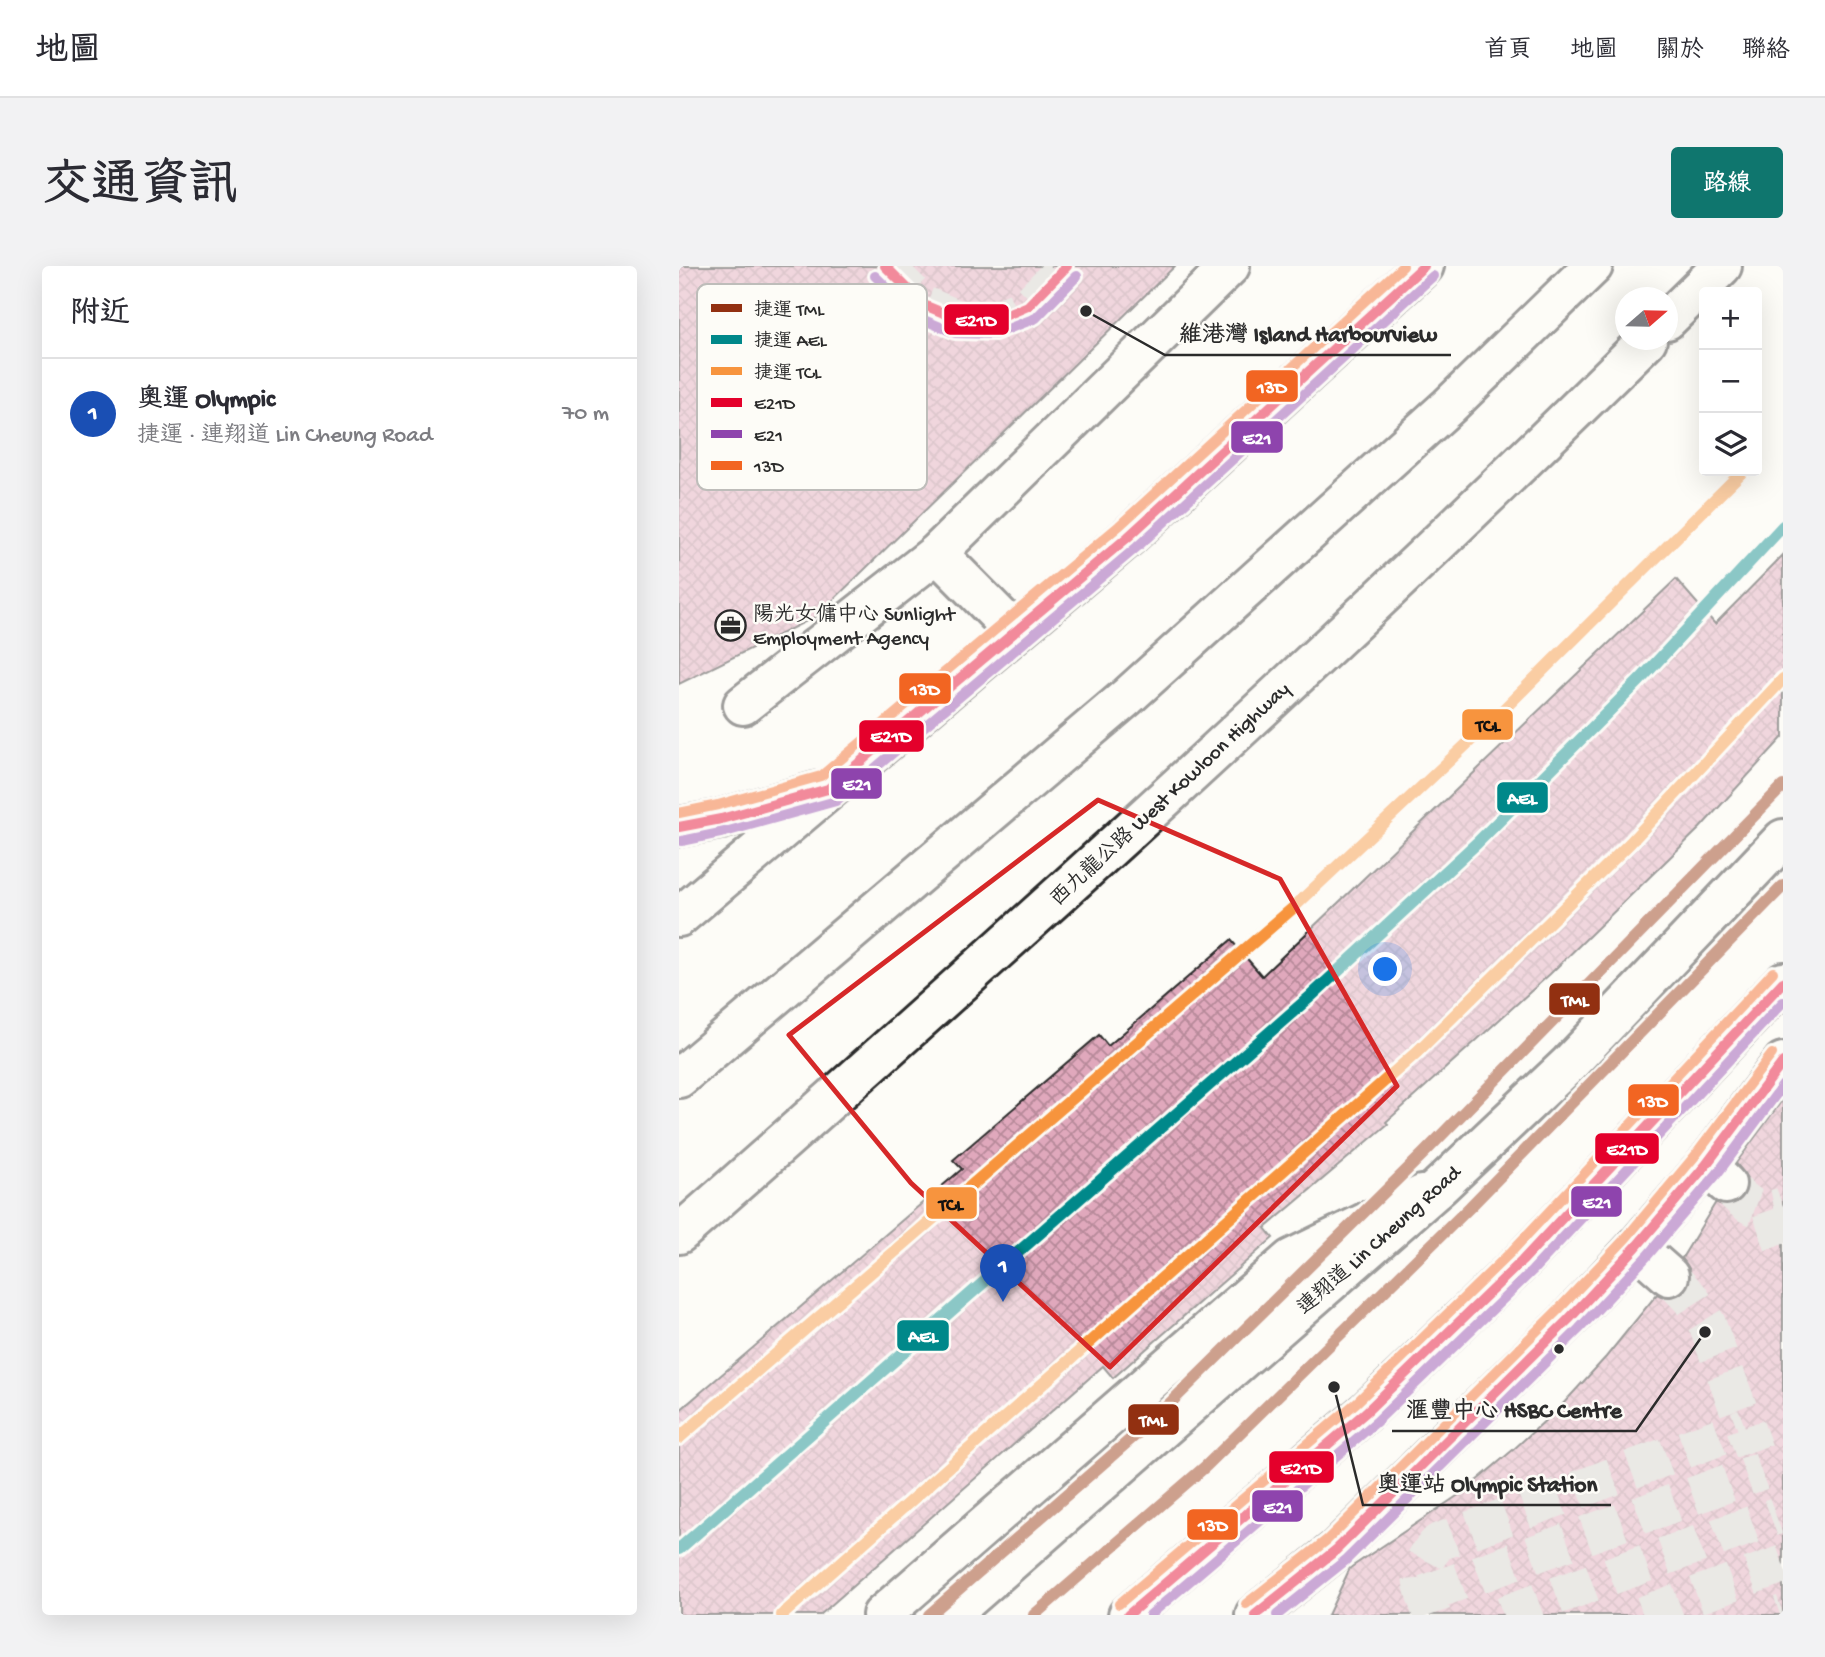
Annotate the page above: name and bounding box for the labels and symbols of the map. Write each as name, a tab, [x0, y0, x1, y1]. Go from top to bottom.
legend	[697, 284, 927, 490]
north arrow	[1615, 287, 1678, 350]
text: 捷運 TML	[754, 299, 825, 323]
line badge: E21D	[943, 303, 1010, 336]
text: E21D	[955, 311, 997, 334]
callout: 維港灣 Island Harbourview	[1165, 311, 1451, 355]
text: 維港灣 Island Harbourview	[1179, 322, 1438, 350]
text: 捷運 AEL	[754, 330, 828, 354]
text: 捷運 TCL	[754, 362, 822, 386]
line badge: 13D	[1245, 369, 1299, 403]
text: 13D	[1256, 378, 1288, 401]
text: E21D	[754, 394, 796, 417]
line badge: E21	[1230, 420, 1284, 454]
text: E21	[754, 426, 783, 449]
text: E21	[1243, 429, 1271, 452]
text: 13D	[753, 457, 785, 480]
place label: 陽光女傭中心 Sunlight Employment Agency	[753, 602, 957, 653]
office icon: 陽光女傭中心 Sunlight Employment Agency	[713, 608, 747, 642]
line badge: 13D	[898, 672, 952, 705]
street label: 西九龍公路 West Kowloon Highway	[1045, 676, 1296, 913]
text: 13D	[909, 680, 941, 703]
line badge: TCL	[1461, 708, 1514, 741]
text: TCL	[1474, 716, 1501, 739]
line badge: E21D	[858, 719, 925, 753]
text: E21D	[870, 727, 912, 750]
line badge: E21	[830, 767, 883, 800]
text: E21	[843, 775, 871, 798]
line badge: AEL	[1496, 781, 1549, 814]
text: AEL	[1506, 789, 1538, 812]
your location	[1368, 952, 1402, 986]
line badge: TML	[1548, 982, 1601, 1016]
text: TML	[1559, 991, 1590, 1014]
line badge: 13D	[1627, 1083, 1680, 1117]
text: 13D	[1637, 1092, 1669, 1115]
line badge: E21D	[1594, 1132, 1660, 1165]
text: E21D	[1606, 1140, 1648, 1163]
street label: 連翔道 Lin Cheung Road	[1292, 1159, 1468, 1322]
line badge: E21	[1570, 1185, 1623, 1218]
line badge: TCL	[925, 1186, 978, 1220]
text: E21	[1583, 1193, 1611, 1216]
text: TCL	[937, 1195, 964, 1218]
pin: 1	[980, 1244, 1026, 1302]
line badge: AEL	[896, 1319, 950, 1352]
text: AEL	[907, 1327, 939, 1350]
unlabelled marker	[1552, 1342, 1566, 1356]
callout: 滙豐中心 HSBC Centre	[1392, 1387, 1636, 1431]
text: 滙豐中心 HSBC Centre	[1406, 1397, 1623, 1426]
line badge: TML	[1127, 1403, 1180, 1436]
text: TML	[1137, 1411, 1168, 1434]
line badge: E21D	[1268, 1450, 1335, 1484]
text: E21D	[1280, 1459, 1322, 1482]
callout: 奧運站 Olympic Station	[1363, 1461, 1611, 1505]
text: 奧運站 Olympic Station	[1377, 1471, 1598, 1500]
line badge: E21	[1251, 1489, 1304, 1523]
text: E21	[1264, 1498, 1292, 1521]
line badge: 13D	[1186, 1508, 1239, 1541]
text: 13D	[1197, 1516, 1229, 1539]

